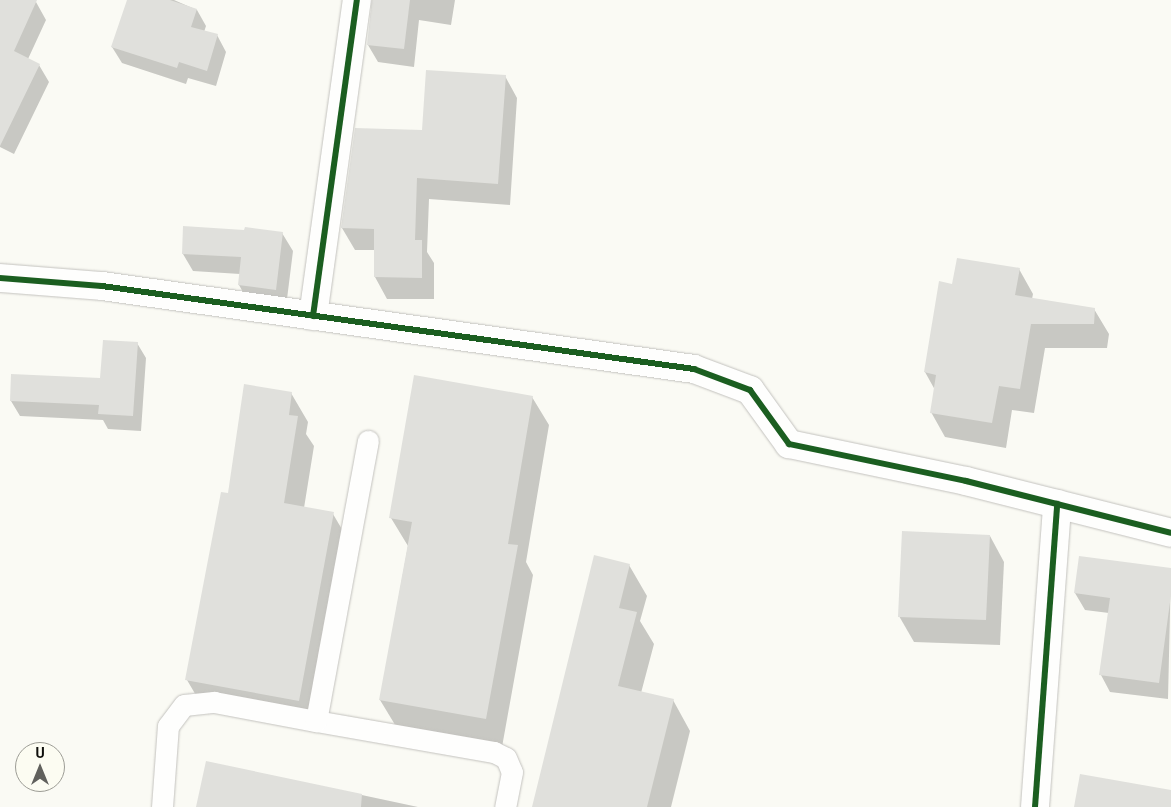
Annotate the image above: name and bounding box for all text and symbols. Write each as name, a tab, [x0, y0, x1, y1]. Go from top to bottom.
north arrow	[15, 742, 65, 792]
text: U	[35, 745, 45, 761]

